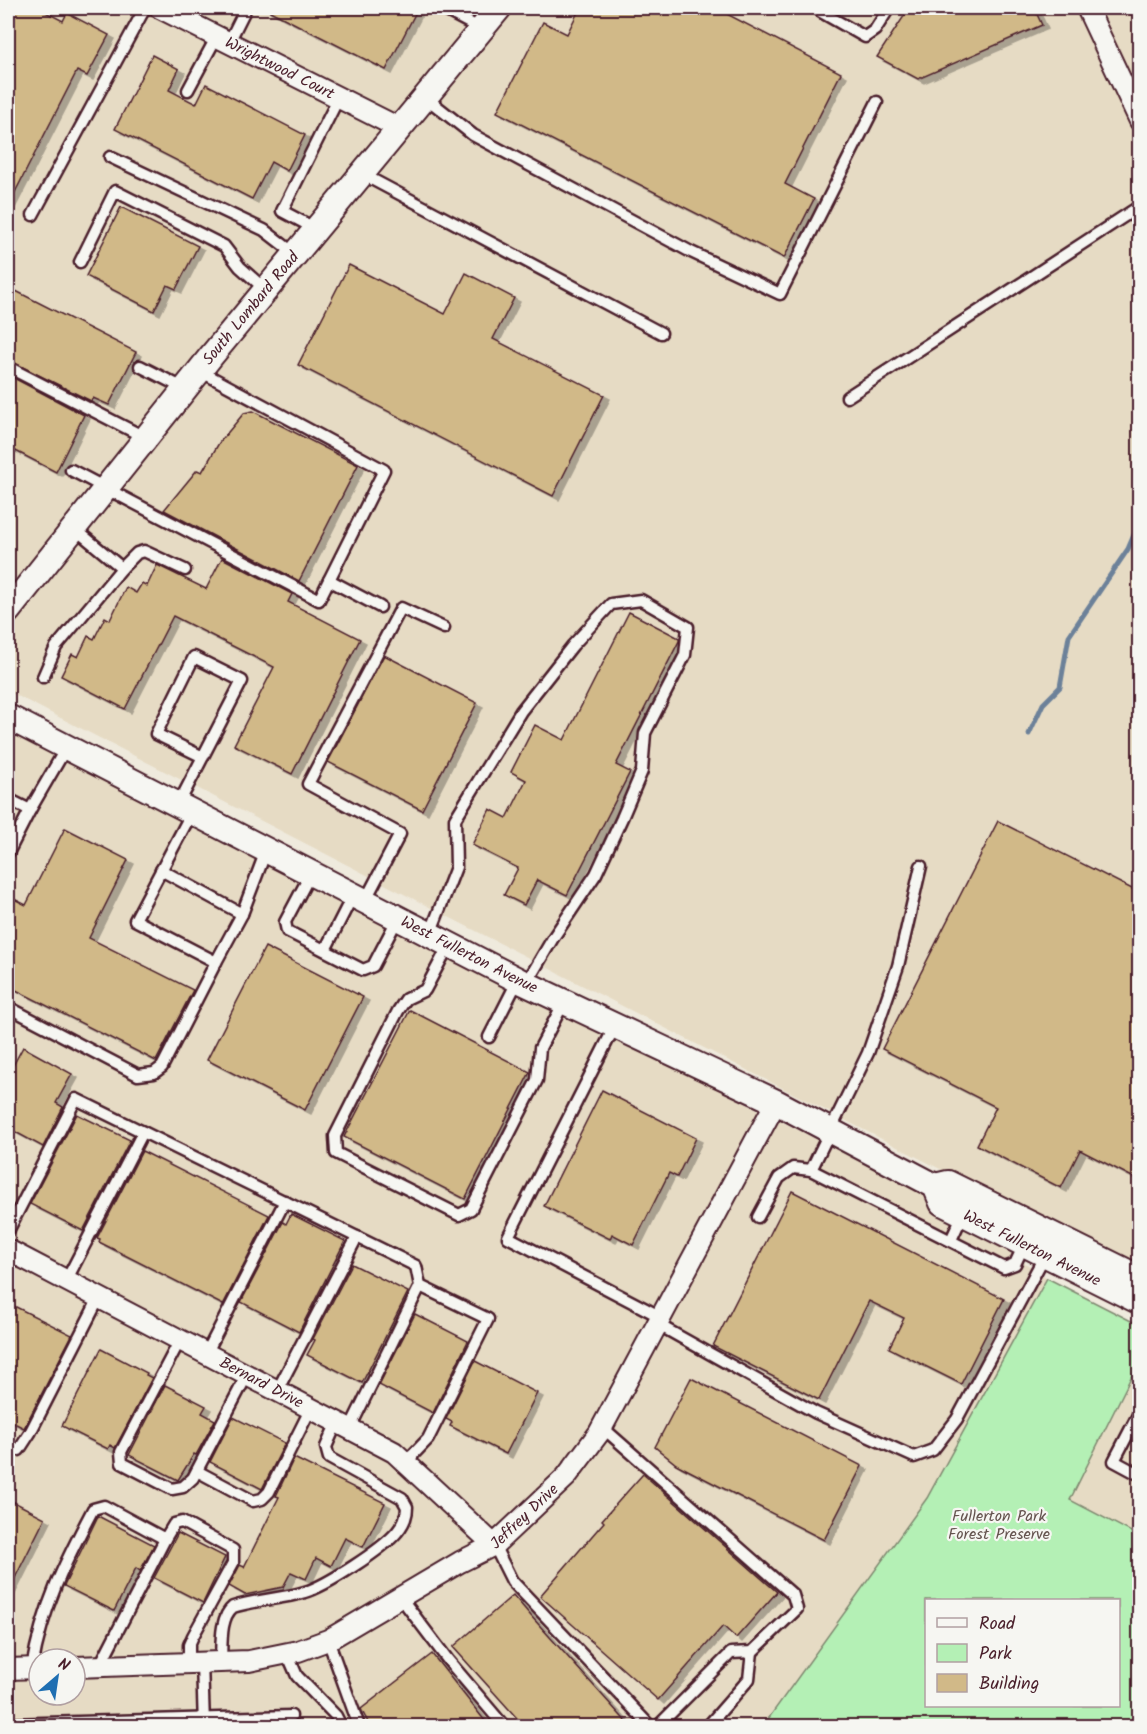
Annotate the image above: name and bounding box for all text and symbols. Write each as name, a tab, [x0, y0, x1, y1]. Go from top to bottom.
street label: Wrightwood Court	[221, 30, 340, 107]
street label: South Lombard Road	[196, 245, 306, 371]
street label: West Fullerton Avenue	[396, 909, 542, 1000]
street label: West Fullerton Avenue	[959, 1203, 1105, 1293]
street label: Bernard Drive	[215, 1350, 308, 1415]
street label: Jeffrey Drive	[484, 1478, 564, 1555]
park label: Fullerton Park Forest Preserve	[948, 1504, 1050, 1547]
legend	[925, 1599, 1120, 1707]
text: Road	[979, 1610, 1016, 1639]
text: Park	[979, 1640, 1012, 1669]
north arrow	[27, 1647, 87, 1707]
text: N	[53, 1652, 74, 1679]
text: Building	[979, 1670, 1039, 1699]

